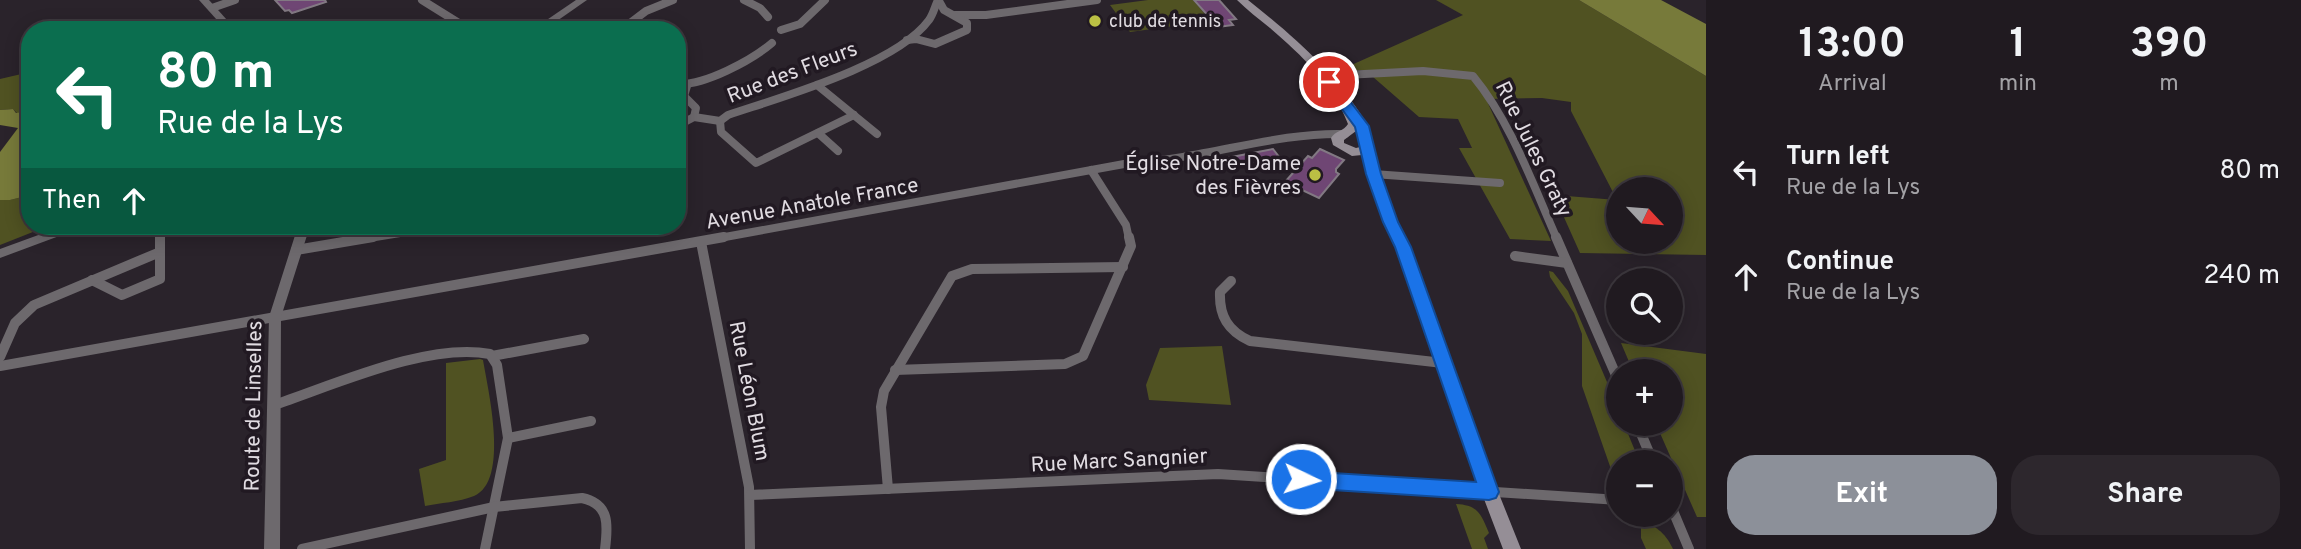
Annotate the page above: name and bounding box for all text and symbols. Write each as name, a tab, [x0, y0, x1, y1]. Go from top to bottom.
place label: club de tennis	[1109, 11, 1221, 34]
marker: club de tennis	[1087, 13, 1103, 29]
text: 13:00	[1799, 19, 1906, 72]
text: 1	[2010, 19, 2026, 72]
text: 390	[2130, 19, 2208, 72]
street label: Rue des Fleurs	[723, 36, 862, 111]
text: 80 m	[157, 44, 274, 106]
icon: left	[42, 49, 133, 140]
pin	[1299, 52, 1359, 112]
icon: arrive	[1310, 63, 1348, 101]
text: Arrival	[1818, 70, 1887, 99]
text: min	[1999, 70, 2037, 99]
text: m	[2159, 70, 2179, 99]
street label: Rue Jules Graty	[1488, 77, 1577, 222]
text: Rue de la Lys	[157, 105, 344, 145]
text: Turn left	[1786, 141, 1890, 174]
place label: Église Notre-Dame des Fièvres	[1125, 150, 1301, 202]
icon: left	[1727, 153, 1765, 191]
text: 80 m	[2220, 155, 2280, 188]
marker: Église Notre-Dame des Fièvres	[1307, 167, 1323, 183]
street label: Avenue Anatole France	[704, 172, 921, 237]
text: Rue de la Lys	[1786, 174, 1920, 203]
north arrow	[1606, 177, 1684, 254]
map controls	[1606, 177, 1683, 527]
icon: ahead	[115, 182, 153, 220]
text: Then	[42, 185, 101, 218]
text: Continue	[1786, 246, 1894, 279]
icon: ahead	[1727, 258, 1765, 296]
text: 240 m	[2203, 260, 2280, 293]
button: search	[1606, 268, 1683, 345]
text: Rue de la Lys	[1786, 279, 1920, 308]
street label: Rue Léon Blum	[722, 319, 775, 464]
street label: Route de Linselles	[240, 320, 269, 492]
button: +	[1606, 359, 1683, 436]
position arrow	[1264, 442, 1338, 516]
street label: Rue Marc Sangnier	[1030, 443, 1208, 480]
button: −	[1606, 450, 1683, 527]
button: Exit	[1727, 455, 1997, 535]
button: Share	[2011, 455, 2280, 535]

